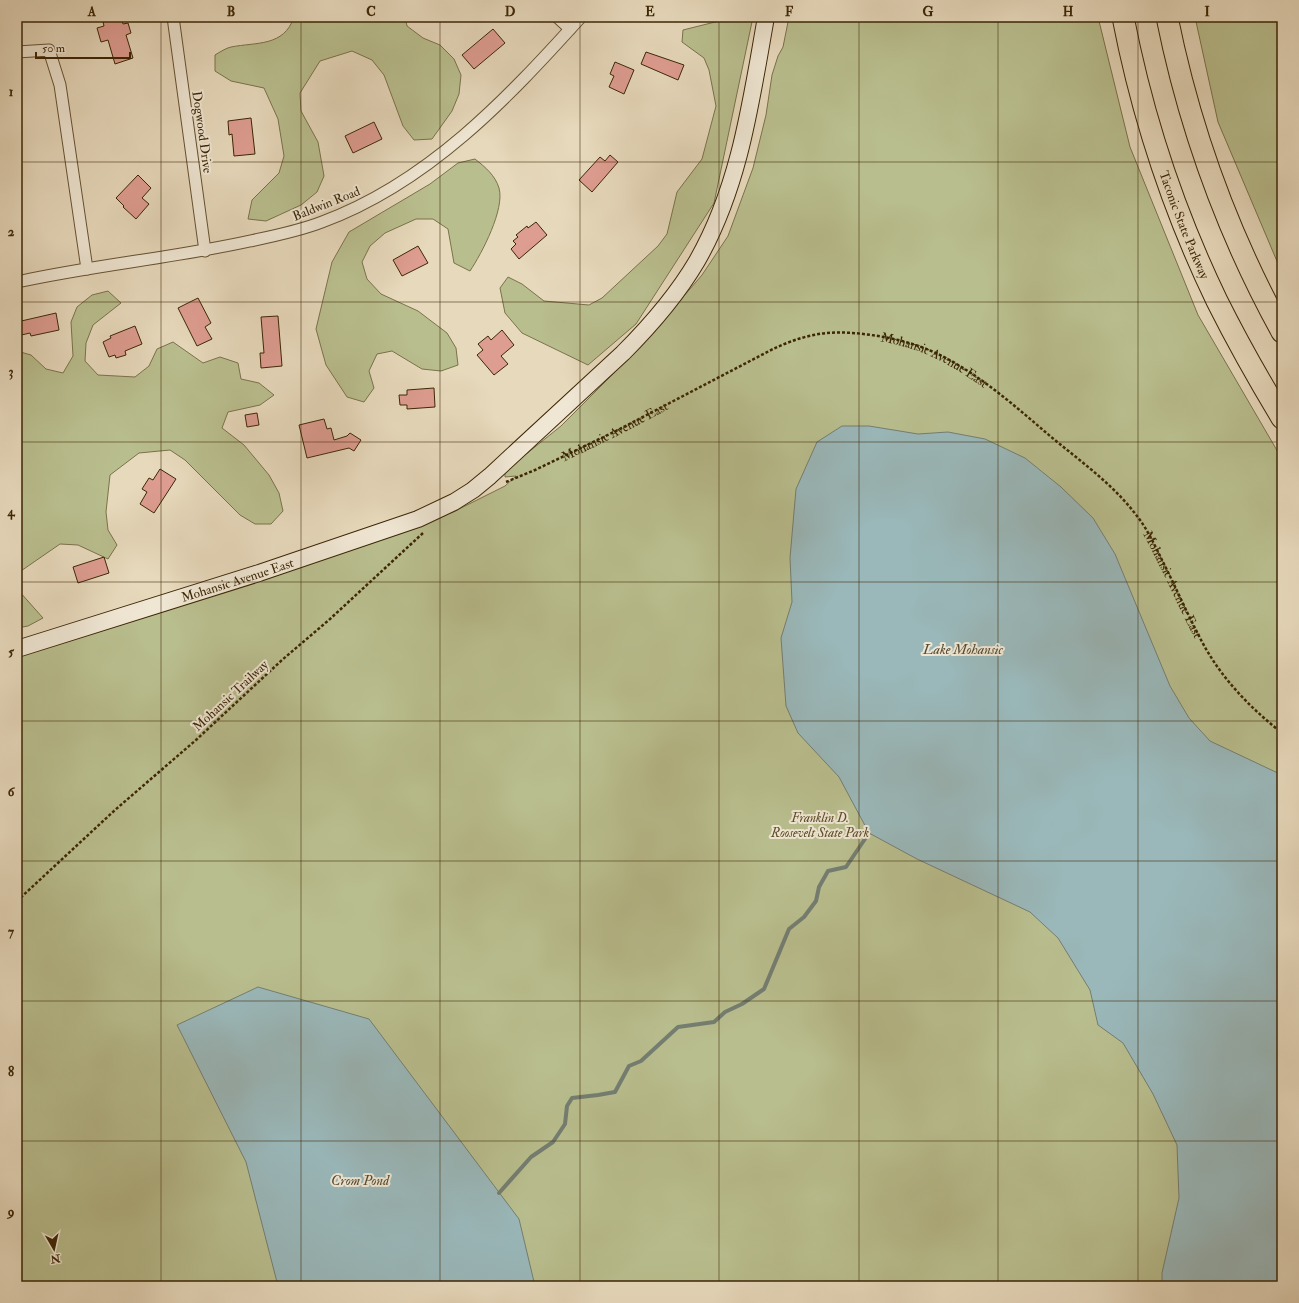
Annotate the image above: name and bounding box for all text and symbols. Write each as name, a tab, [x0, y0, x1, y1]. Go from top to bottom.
text: A	[87, 4, 97, 20]
text: B	[227, 4, 235, 20]
text: C	[366, 4, 376, 20]
text: D	[505, 4, 516, 20]
text: E	[645, 4, 655, 20]
text: F	[785, 4, 794, 20]
text: G	[923, 4, 934, 20]
text: H	[1063, 4, 1074, 20]
text: I	[1204, 4, 1210, 20]
scale bar	[36, 34, 130, 60]
text: 50 m	[42, 41, 66, 56]
text: 1	[9, 84, 14, 100]
street label: Dogwood Drive	[188, 90, 216, 175]
street label: Taconic State Parkway	[1155, 169, 1213, 282]
street label: Baldwin Road	[290, 183, 363, 225]
text: 2	[8, 224, 15, 240]
street label: Mohansic Avenue East	[879, 330, 991, 391]
text: 3	[9, 364, 14, 380]
street label: Mohansic Avenue East	[559, 398, 671, 465]
text: 4	[6, 504, 15, 520]
street label: Mohansic Avenue East	[1140, 528, 1206, 641]
street label: Mohansic Avenue East	[179, 555, 296, 606]
water label: Lake Mohansic	[922, 641, 1004, 658]
text: 5	[8, 644, 14, 660]
street label: Mohansic Trailway	[190, 657, 273, 735]
text: 6	[8, 784, 16, 800]
park label: Franklin D. Roosevelt State Park	[770, 810, 869, 841]
text: 7	[8, 924, 15, 940]
text: 8	[8, 1064, 14, 1080]
water label: Crom Pond	[331, 1172, 390, 1189]
text: 9	[6, 1204, 15, 1220]
north arrow	[34, 1229, 74, 1269]
text: N	[48, 1251, 62, 1266]

